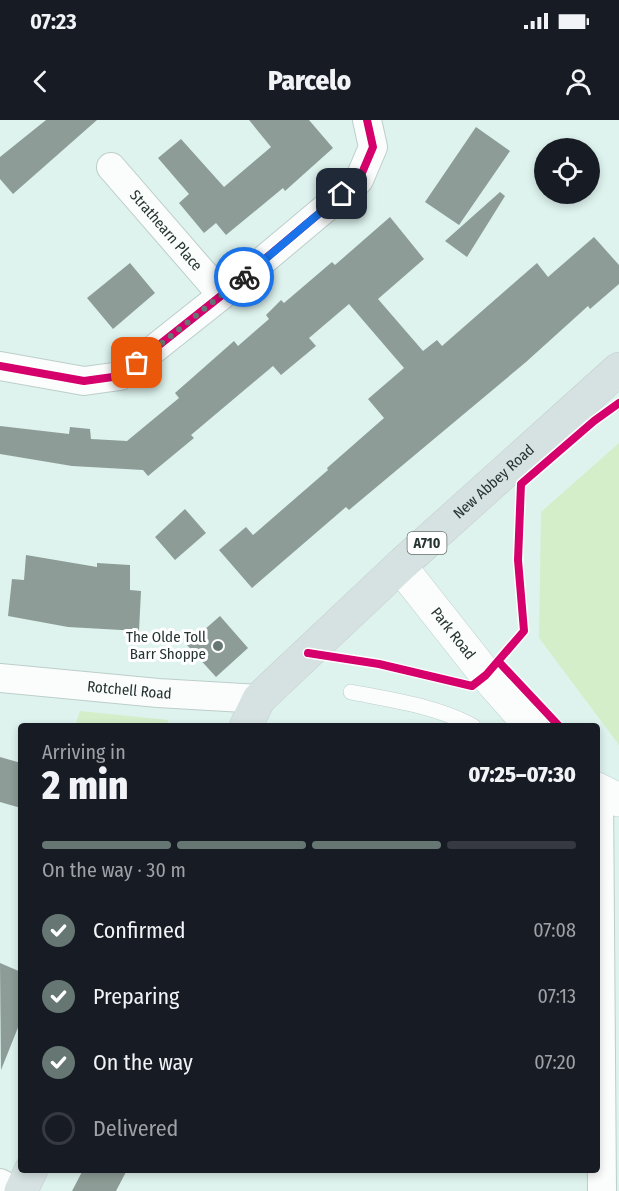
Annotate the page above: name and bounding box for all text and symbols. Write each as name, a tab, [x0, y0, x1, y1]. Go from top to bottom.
text: 07:23	[30, 8, 77, 35]
icon: back	[24, 65, 57, 98]
text: Parcelo	[268, 65, 351, 97]
icon: person	[562, 65, 595, 98]
map controls	[534, 138, 600, 204]
button: locate	[534, 138, 600, 204]
pin	[316, 168, 367, 219]
icon: home	[325, 177, 358, 210]
street label: Strathearn Place	[126, 186, 206, 275]
courier	[214, 247, 274, 307]
icon: bike	[228, 261, 261, 294]
pin	[111, 337, 162, 388]
icon: bag	[120, 346, 153, 379]
street label: New Abbey Road	[450, 441, 538, 523]
road number: A710	[408, 532, 446, 554]
street label: Park Road	[427, 604, 479, 663]
place label: The Olde Toll Barr Shoppe	[126, 628, 206, 663]
marker: The Olde Toll Barr Shoppe	[211, 639, 225, 653]
street label: Rotchell Road	[86, 677, 172, 703]
text: Arriving in	[42, 740, 126, 764]
text: 07:25–07:30	[468, 761, 576, 788]
text: 2 min	[42, 763, 128, 809]
text: On the way · 30 m	[42, 858, 186, 882]
icon: check	[42, 914, 75, 947]
text: Confirmed	[93, 917, 186, 944]
text: 07:08	[533, 918, 576, 942]
icon: check	[42, 980, 75, 1013]
text: Preparing	[93, 983, 179, 1010]
text: 07:13	[538, 984, 576, 1008]
icon: check	[42, 1046, 75, 1079]
text: On the way	[93, 1049, 193, 1076]
text: 07:20	[534, 1050, 576, 1074]
text: Delivered	[93, 1115, 178, 1142]

